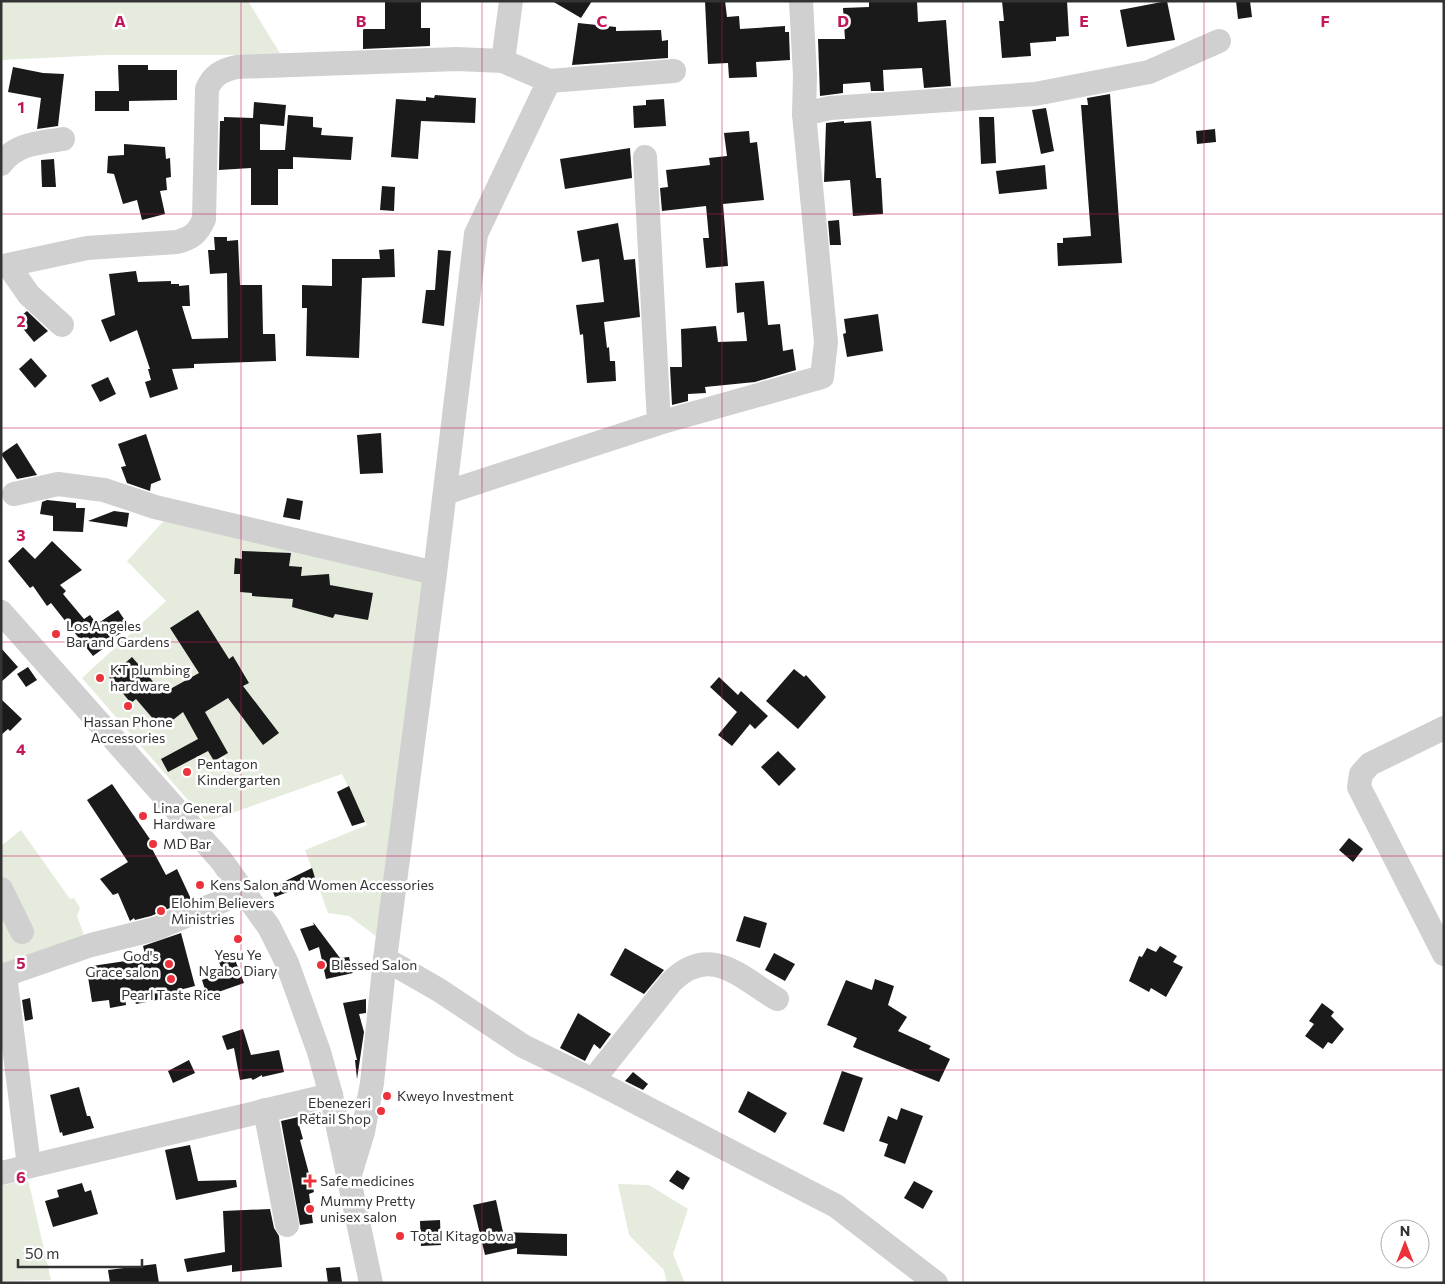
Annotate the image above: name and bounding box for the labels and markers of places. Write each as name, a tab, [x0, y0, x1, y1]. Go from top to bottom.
place label: Los Angeles Bar and Gardens	[66, 617, 170, 650]
marker: Los Angeles Bar and Gardens	[50, 628, 62, 640]
place label: KT plumbing hardware	[110, 661, 191, 694]
marker: KT plumbing hardware	[94, 672, 106, 684]
marker: Hassan Phone Accessories	[122, 700, 134, 712]
place label: Hassan Phone Accessories	[83, 713, 173, 746]
place label: Pentagon Kindergarten	[197, 755, 281, 788]
marker: Pentagon Kindergarten	[181, 766, 193, 778]
place label: Lina General Hardware	[153, 799, 232, 832]
marker: Lina General Hardware	[137, 810, 149, 822]
place label: MD Bar	[163, 835, 212, 852]
marker: MD Bar	[147, 838, 159, 850]
place label: Kens Salon and Women Accessories	[210, 876, 434, 893]
marker: Kens Salon and Women Accessories	[194, 879, 206, 891]
place label: Elohim Believers Ministries	[171, 894, 275, 927]
marker: Elohim Believers Ministries	[155, 905, 167, 917]
marker: Yesu Ye Ngabo Diary	[232, 933, 244, 945]
place label: Yesu Ye Ngabo Diary	[199, 946, 277, 979]
place label: God's Grace salon	[85, 947, 159, 980]
place label: Blessed Salon	[331, 956, 417, 973]
marker: God's Grace salon	[163, 958, 175, 970]
marker: Blessed Salon	[315, 959, 327, 971]
marker: Pearl Taste Rice	[165, 973, 177, 985]
place label: Pearl Taste Rice	[121, 986, 221, 1003]
place label: Kweyo Investment	[397, 1087, 514, 1104]
marker: Kweyo Investment	[381, 1090, 393, 1102]
place label: Ebenezeri Retail Shop	[299, 1094, 371, 1127]
marker: Ebenezeri Retail Shop	[375, 1105, 387, 1117]
place label: Safe medicines	[320, 1172, 414, 1189]
marker: Safe medicines	[304, 1175, 316, 1187]
place label: Mummy Pretty unisex salon	[320, 1192, 416, 1225]
marker: Mummy Pretty unisex salon	[304, 1203, 316, 1215]
place label: Total Kitagobwa	[410, 1227, 514, 1244]
marker: Total Kitagobwa	[394, 1230, 406, 1242]

